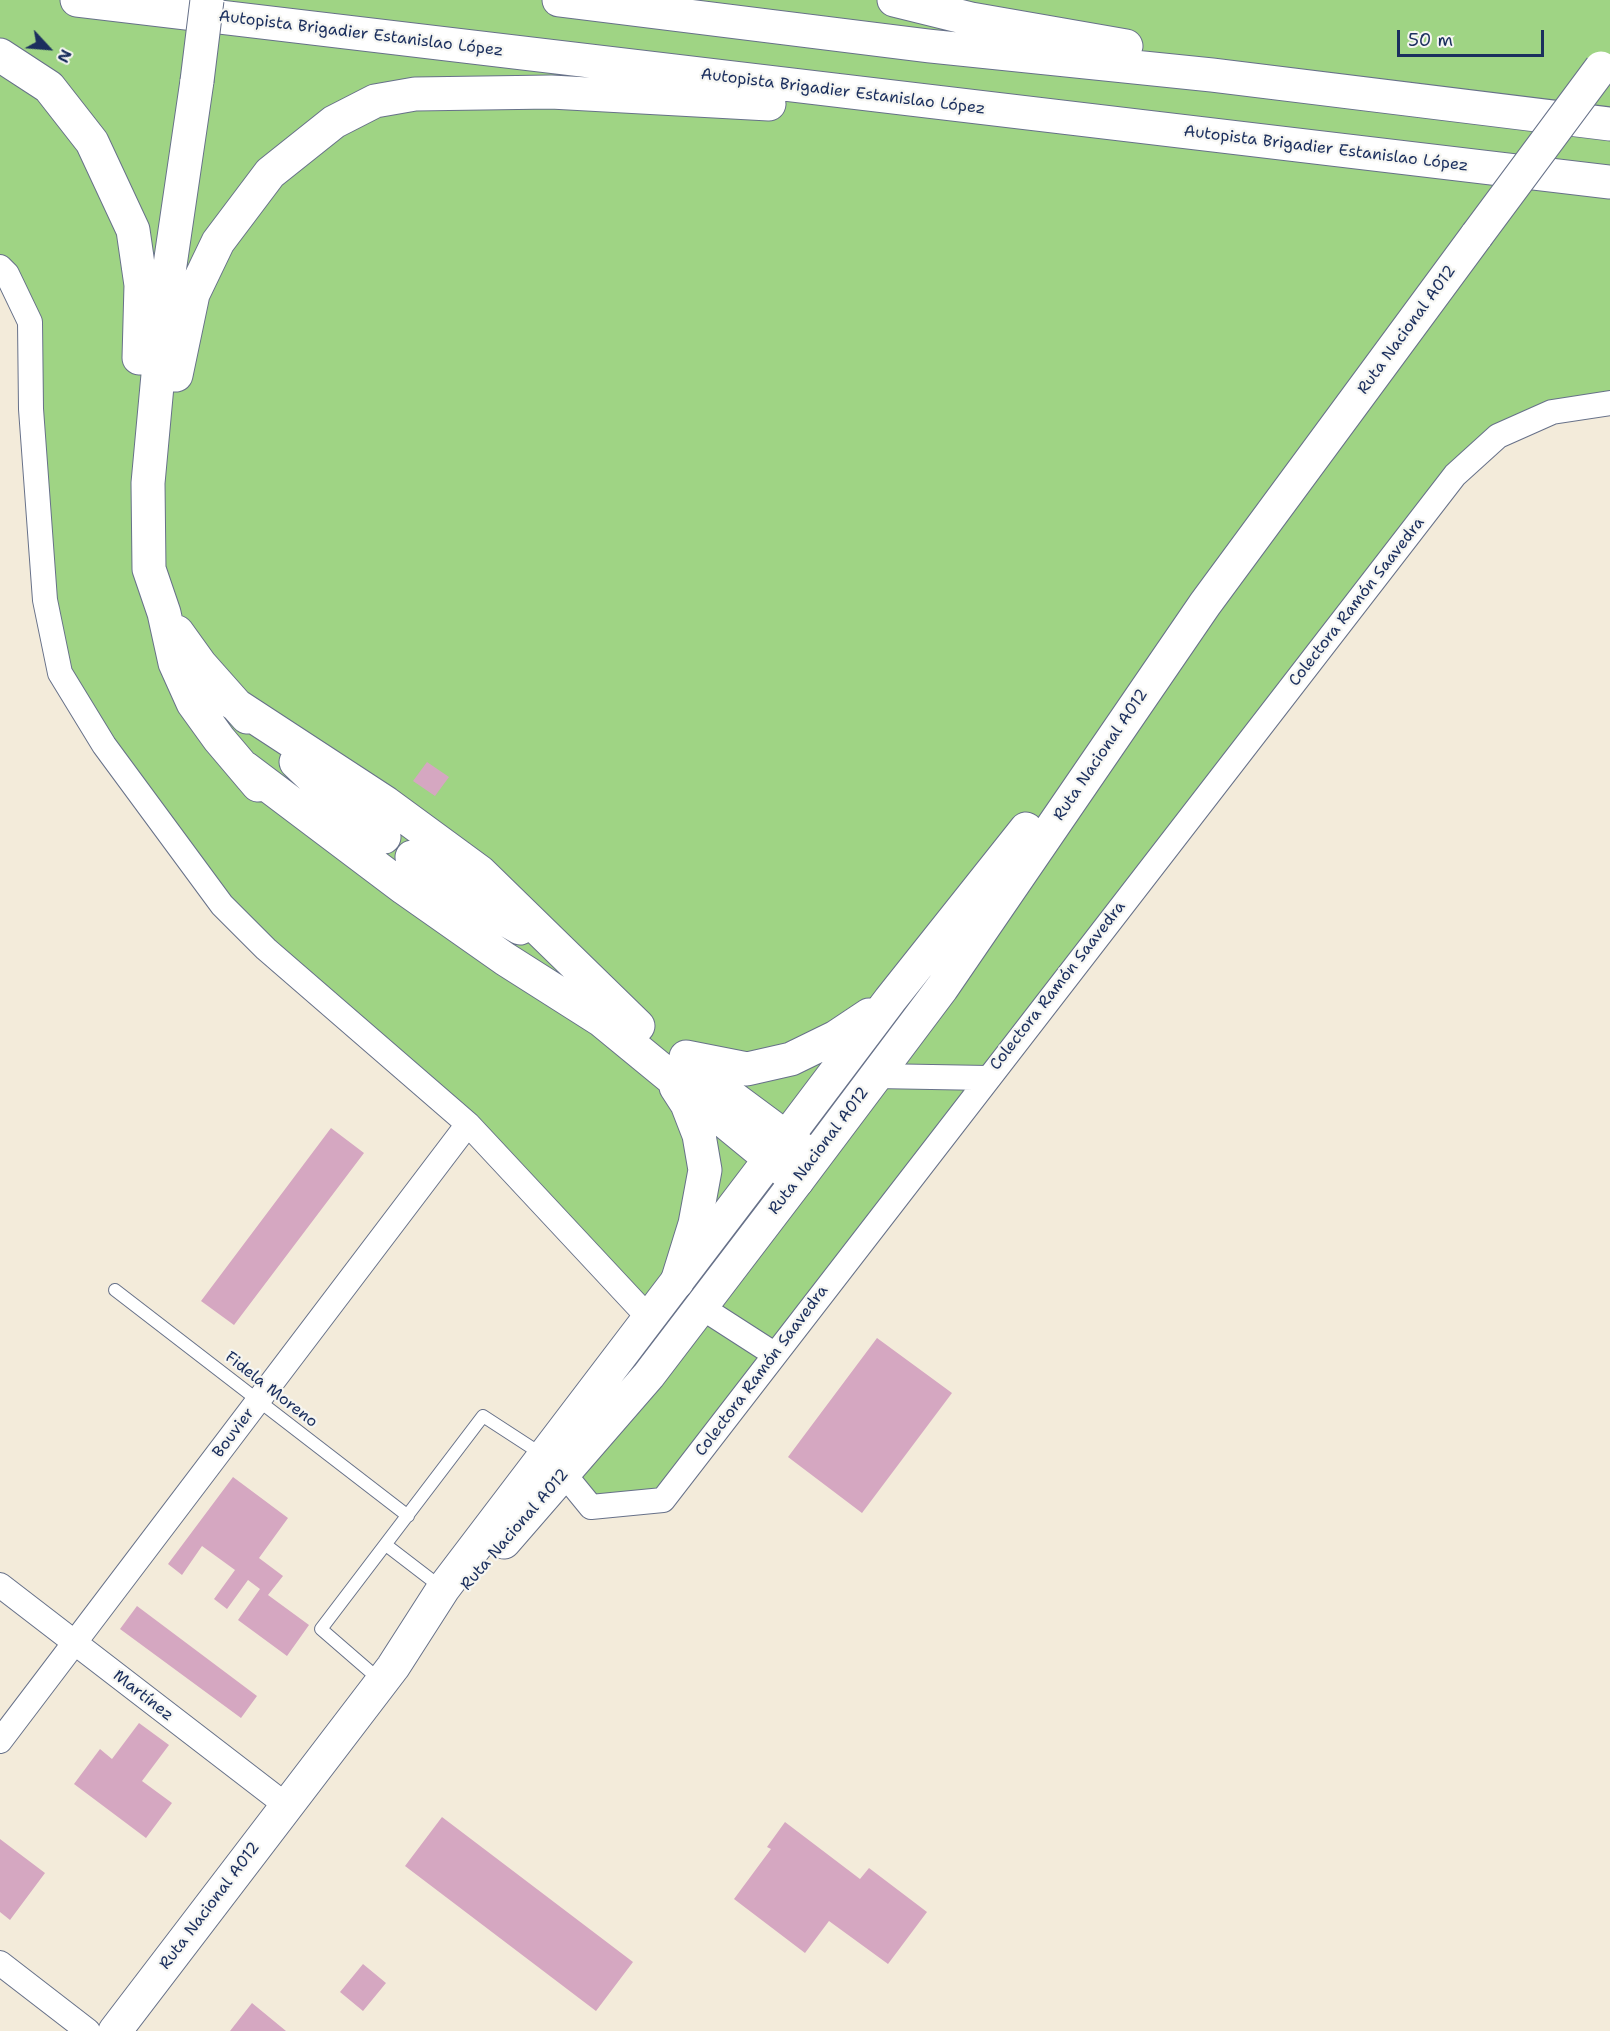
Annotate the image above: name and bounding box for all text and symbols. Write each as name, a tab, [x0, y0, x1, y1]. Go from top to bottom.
street label: Autopista Brigadier Estanislao López	[218, 7, 504, 61]
north arrow	[18, 18, 78, 78]
scale bar	[1400, 18, 1547, 56]
text: 50 m	[1408, 28, 1453, 52]
text: N	[52, 46, 77, 66]
street label: Autopista Brigadier Estanislao López	[700, 65, 986, 119]
street label: Autopista Brigadier Estanislao López	[1183, 122, 1469, 176]
street label: Ruta Nacional A012	[1354, 262, 1460, 398]
street label: Colectora Ramón Saavedra	[1285, 514, 1429, 690]
street label: Ruta Nacional A012	[1050, 686, 1152, 824]
street label: Colectora Ramón Saavedra	[986, 898, 1130, 1074]
street label: Ruta Nacional A012	[765, 1083, 873, 1219]
street label: Colectora Ramón Saavedra	[691, 1282, 833, 1460]
street label: Fidela Moreno	[221, 1348, 321, 1432]
street label: Bouvier	[209, 1404, 259, 1462]
street label: Ruta Nacional A012	[457, 1465, 573, 1595]
street label: Martínez	[109, 1667, 177, 1725]
street label: Ruta Nacional A012	[156, 1838, 264, 1974]

